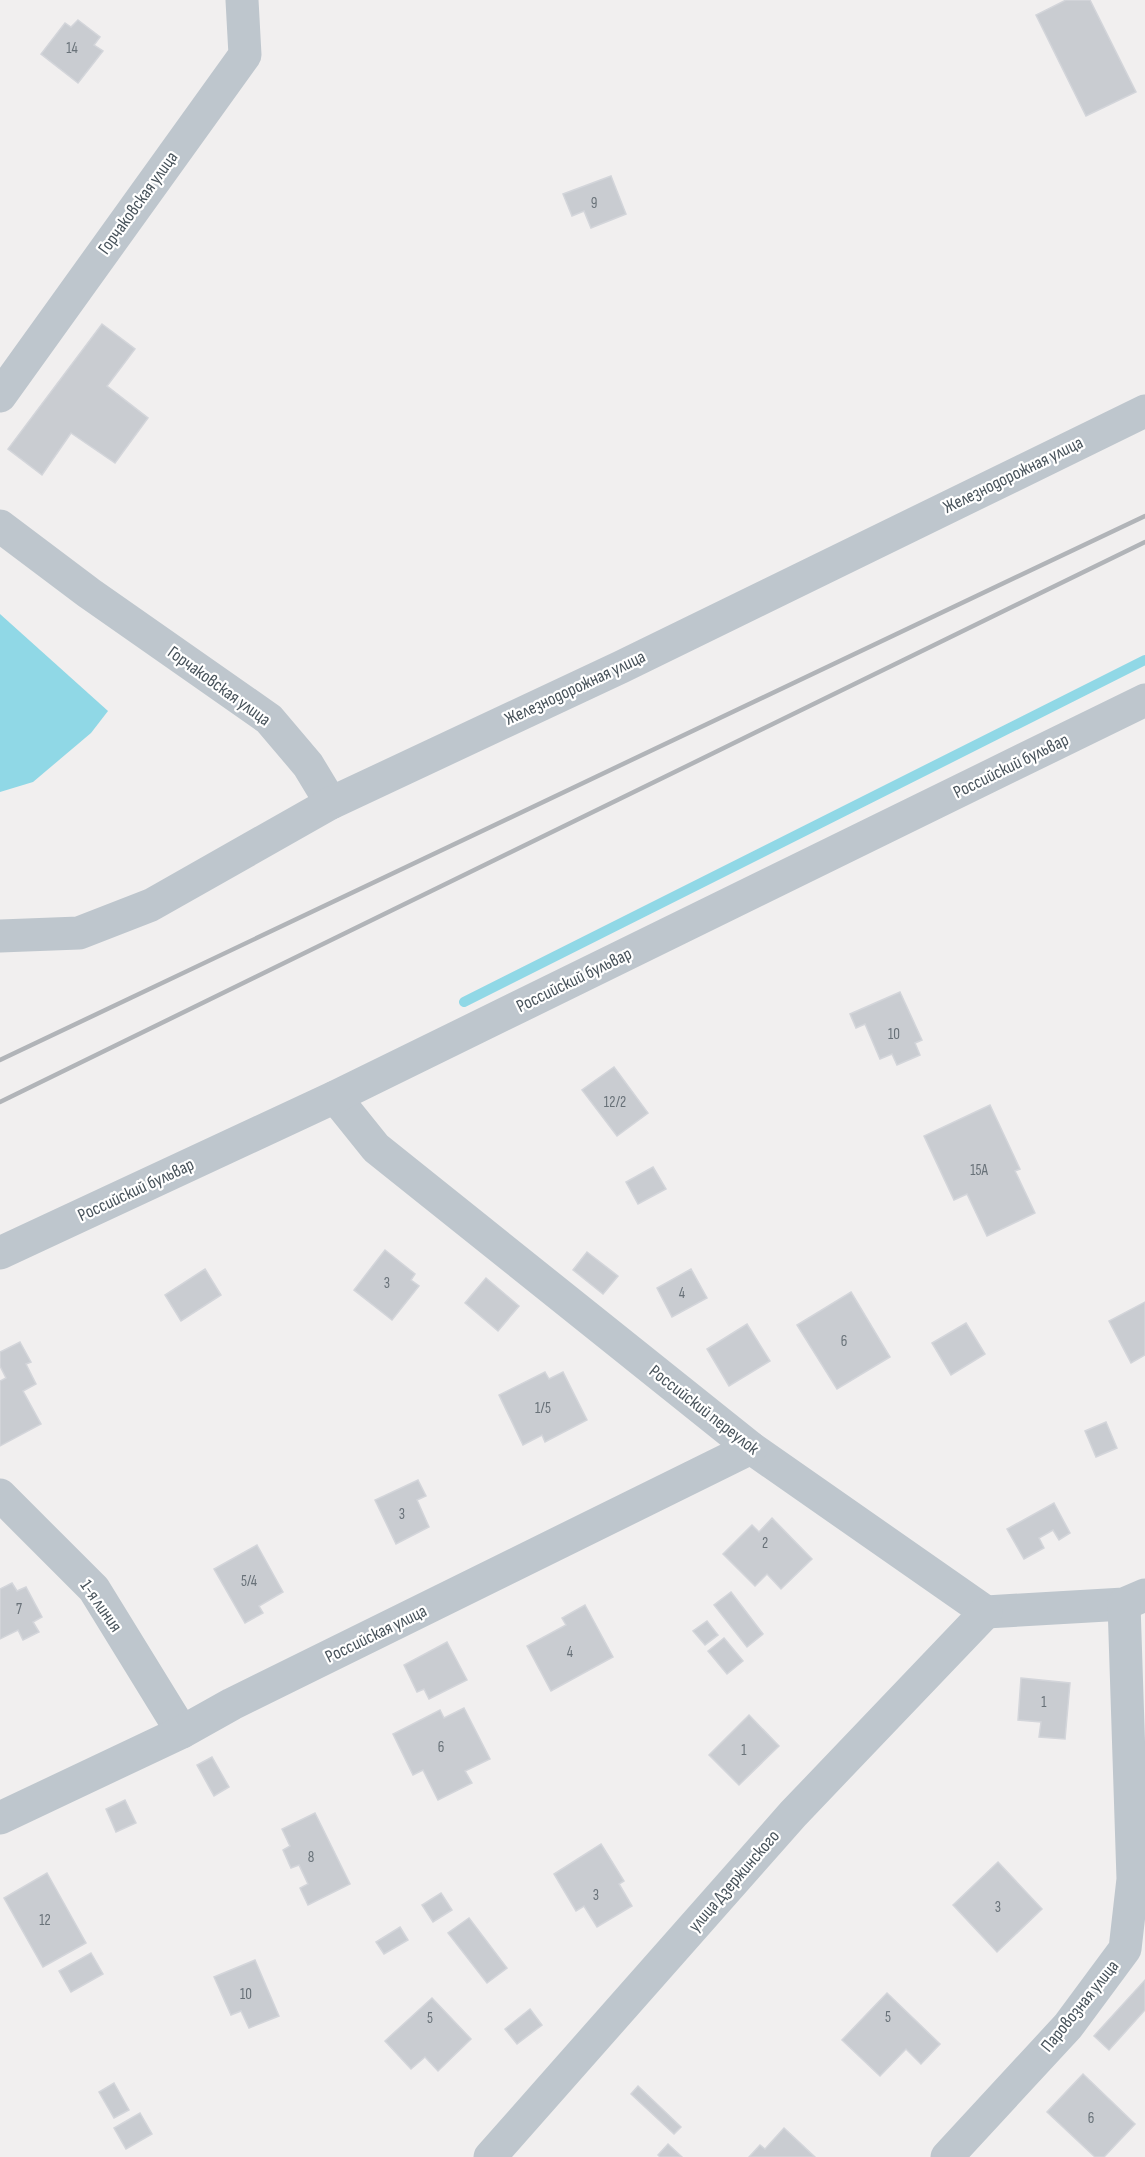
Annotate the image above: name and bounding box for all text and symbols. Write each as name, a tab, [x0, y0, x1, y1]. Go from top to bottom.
house number: 14	[66, 39, 78, 58]
street label: Горчаковская улица	[94, 147, 182, 258]
house number: 9	[591, 194, 597, 213]
street label: Железнодорожная улица	[940, 432, 1086, 518]
street label: Горчаковская улица	[164, 642, 275, 730]
street label: Железнодорожная улица	[501, 646, 649, 730]
street label: Российский бульвар	[950, 729, 1072, 803]
street label: Российский бульвар	[513, 943, 635, 1017]
house number: 10	[888, 1025, 900, 1044]
house number: 12/2	[604, 1093, 626, 1112]
street label: Российский бульвар	[75, 1154, 197, 1226]
house number: 15А	[970, 1161, 988, 1180]
house number: 3	[384, 1274, 390, 1293]
house number: 4	[679, 1284, 685, 1303]
house number: 6	[841, 1332, 847, 1351]
street label: Российский переулок	[645, 1361, 763, 1459]
house number: 1/5	[535, 1399, 551, 1418]
house number: 3	[399, 1505, 405, 1524]
house number: 2	[762, 1534, 768, 1553]
house number: 5/4	[241, 1572, 257, 1591]
street label: 1-я линия	[76, 1576, 126, 1636]
house number: 7	[16, 1600, 22, 1619]
street label: Российская улица	[322, 1600, 430, 1668]
house number: 4	[567, 1643, 573, 1662]
house number: 1	[1041, 1693, 1047, 1712]
house number: 6	[438, 1738, 444, 1757]
house number: 1	[741, 1741, 747, 1760]
street label: улица Дзержинского	[684, 1826, 784, 1936]
house number: 8	[308, 1848, 314, 1867]
house number: 3	[593, 1886, 599, 1905]
house number: 3	[995, 1898, 1001, 1917]
house number: 12	[39, 1911, 51, 1930]
street label: Паровозная улица	[1037, 1956, 1123, 2056]
house number: 10	[240, 1985, 252, 2004]
house number: 5	[885, 2008, 891, 2027]
house number: 5	[427, 2009, 433, 2028]
house number: 6	[1088, 2109, 1094, 2128]

